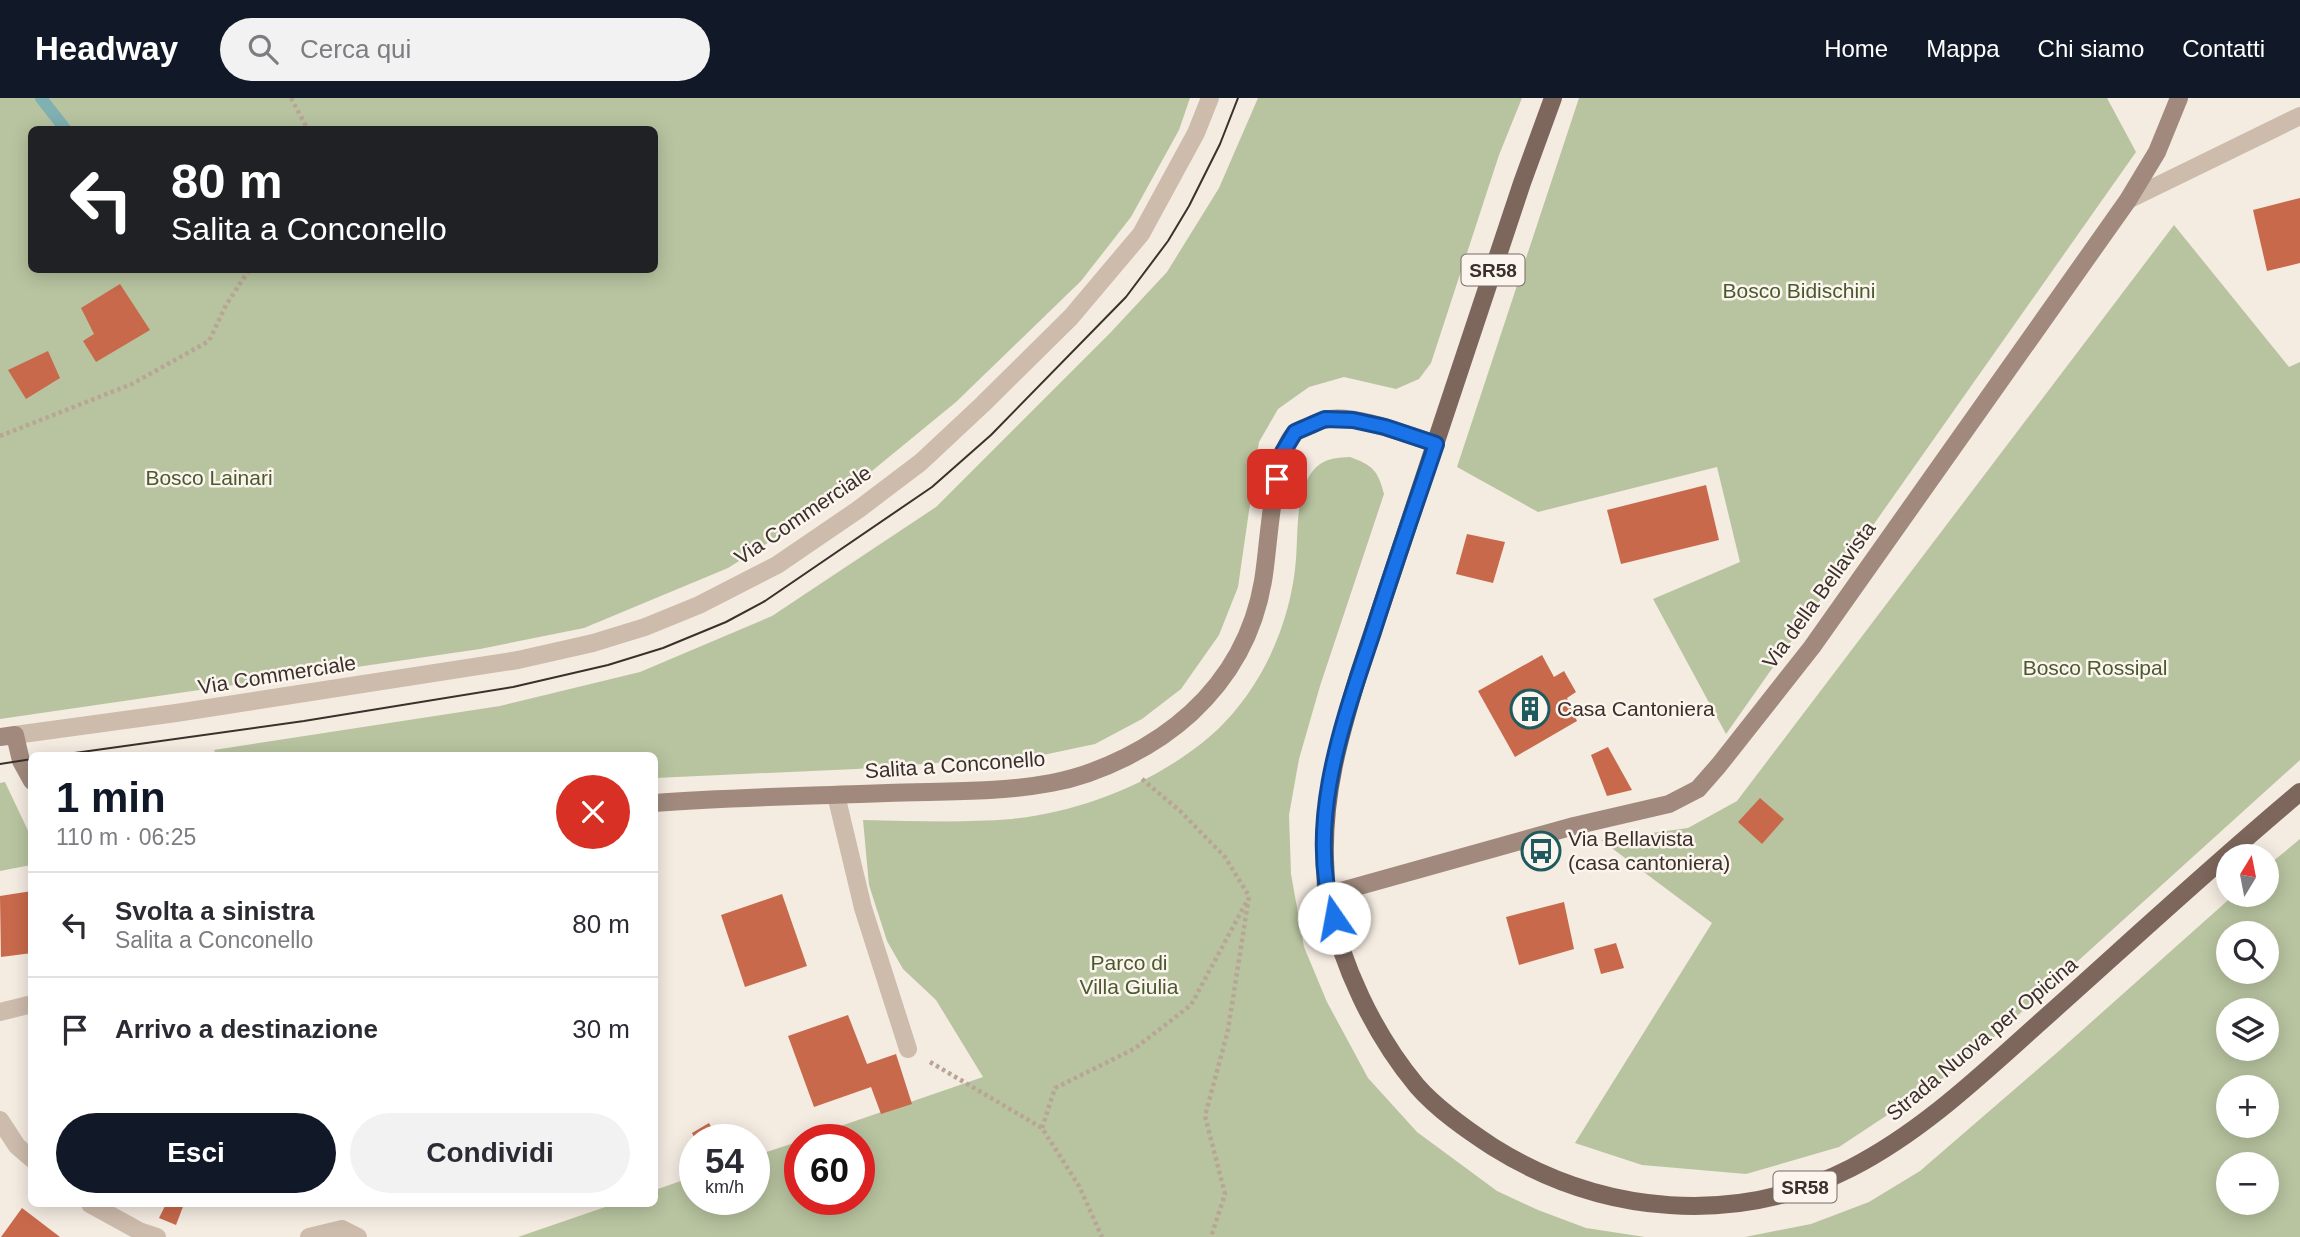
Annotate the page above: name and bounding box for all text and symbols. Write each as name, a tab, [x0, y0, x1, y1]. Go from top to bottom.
search box	[220, 18, 710, 81]
text: Headway	[35, 30, 178, 67]
icon: search	[244, 30, 282, 68]
text: Cerca qui	[300, 34, 411, 64]
text: Home	[1824, 35, 1888, 62]
text: Mappa	[1926, 35, 2000, 62]
text: Chi siamo	[2038, 35, 2144, 62]
text: Contatti	[2182, 35, 2265, 62]
icon: left	[56, 154, 147, 245]
text: 80 m	[171, 154, 283, 208]
text: Salita a Conconello	[171, 211, 447, 247]
road number: SR58	[1462, 254, 1524, 286]
park label: Bosco Bidischini	[1723, 279, 1875, 302]
pin	[1247, 449, 1307, 509]
street label: Via Commerciale	[730, 460, 875, 569]
icon: arrive	[1258, 460, 1296, 498]
park label: Bosco Lainari	[145, 466, 273, 489]
street label: Via della Bellavista	[1758, 517, 1880, 673]
street label: Via Commerciale	[196, 651, 357, 698]
park label: Bosco Rossipal	[2023, 656, 2167, 679]
building icon: Casa Cantoniera	[1509, 688, 1551, 730]
place label: Casa Cantoniera	[1557, 697, 1715, 720]
street label: Salita a Conconello	[864, 747, 1046, 782]
text: 1 min	[56, 774, 166, 821]
button: close	[556, 775, 630, 849]
text: 110 m · 06:25	[56, 824, 196, 850]
place label: Via Bellavista (casa cantoniera)	[1568, 827, 1730, 874]
bus stop icon: Via Bellavista (casa cantoniera)	[1520, 830, 1562, 872]
north arrow	[2216, 844, 2278, 906]
map controls	[2216, 844, 2279, 1215]
position arrow	[1297, 881, 1371, 955]
text: Svolta a sinistra	[115, 896, 314, 926]
icon: left	[56, 906, 94, 944]
text: 80 m	[572, 909, 630, 939]
button: search	[2216, 921, 2279, 984]
text: Salita a Conconello	[115, 927, 313, 953]
park label: Parco di Villa Giulia	[1080, 951, 1179, 998]
street label: Strada Nuova per Opicina	[1882, 952, 2082, 1125]
button: layers	[2216, 998, 2279, 1061]
icon: arrive	[56, 1011, 94, 1049]
text: Arrivo a destinazione	[115, 1014, 378, 1044]
text: 30 m	[572, 1014, 630, 1044]
button: +	[2216, 1075, 2279, 1138]
button: Esci	[56, 1113, 336, 1193]
button: Condividi	[350, 1113, 630, 1193]
speed limit sign: 60	[784, 1124, 875, 1215]
text: 54	[705, 1141, 744, 1180]
button: −	[2216, 1152, 2279, 1215]
road number: SR58	[1773, 1172, 1836, 1203]
text: km/h	[705, 1177, 744, 1197]

